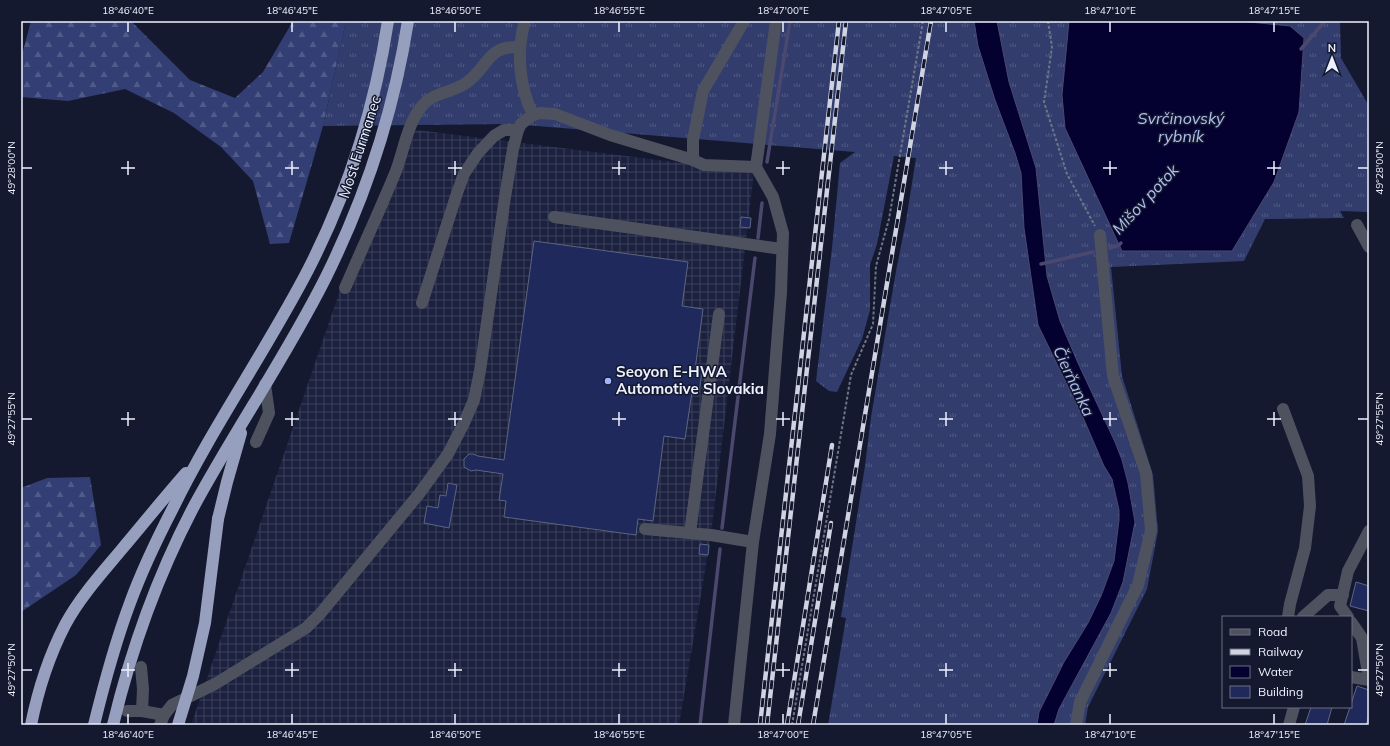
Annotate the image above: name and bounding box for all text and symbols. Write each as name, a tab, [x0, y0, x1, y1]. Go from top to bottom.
text: 18°46'40"E	[102, 4, 154, 17]
text: 18°46'45"E	[266, 4, 318, 17]
text: 18°46'50"E	[429, 4, 481, 17]
text: 18°46'55"E	[593, 4, 645, 17]
text: 18°47'00"E	[757, 4, 809, 17]
text: 18°47'05"E	[920, 4, 972, 17]
text: 18°47'10"E	[1084, 4, 1136, 17]
text: 18°47'15"E	[1248, 4, 1300, 17]
north arrow	[1312, 38, 1352, 78]
text: N	[1328, 41, 1336, 55]
street label: Most Furmanec	[334, 93, 385, 201]
water label: Svrčinovský rybník	[1138, 108, 1225, 146]
text: 49°28'00"N	[5, 141, 18, 195]
text: 49°28'00"N	[1373, 141, 1386, 195]
water label: Mišov potok	[1107, 159, 1183, 238]
water label: Čierňanka	[1049, 343, 1099, 420]
place label: Seoyon E-HWA Automotive Slovakia	[616, 362, 764, 398]
marker: Seoyon E-HWA Automotive Slovakia	[603, 376, 613, 386]
text: 49°27'55"N	[5, 392, 18, 446]
text: 49°27'55"N	[1373, 392, 1386, 446]
legend	[1222, 616, 1352, 708]
text: Road	[1258, 624, 1287, 639]
text: 49°27'50"N	[5, 643, 18, 697]
text: 49°27'50"N	[1373, 643, 1386, 697]
text: Railway	[1258, 644, 1304, 659]
text: Water	[1258, 664, 1294, 679]
text: Building	[1258, 684, 1303, 699]
text: 18°46'40"E	[102, 728, 154, 741]
text: 18°46'45"E	[266, 728, 318, 741]
text: 18°46'50"E	[429, 728, 481, 741]
text: 18°46'55"E	[593, 728, 645, 741]
text: 18°47'00"E	[757, 728, 809, 741]
text: 18°47'05"E	[920, 728, 972, 741]
text: 18°47'10"E	[1084, 728, 1136, 741]
text: 18°47'15"E	[1248, 728, 1300, 741]

